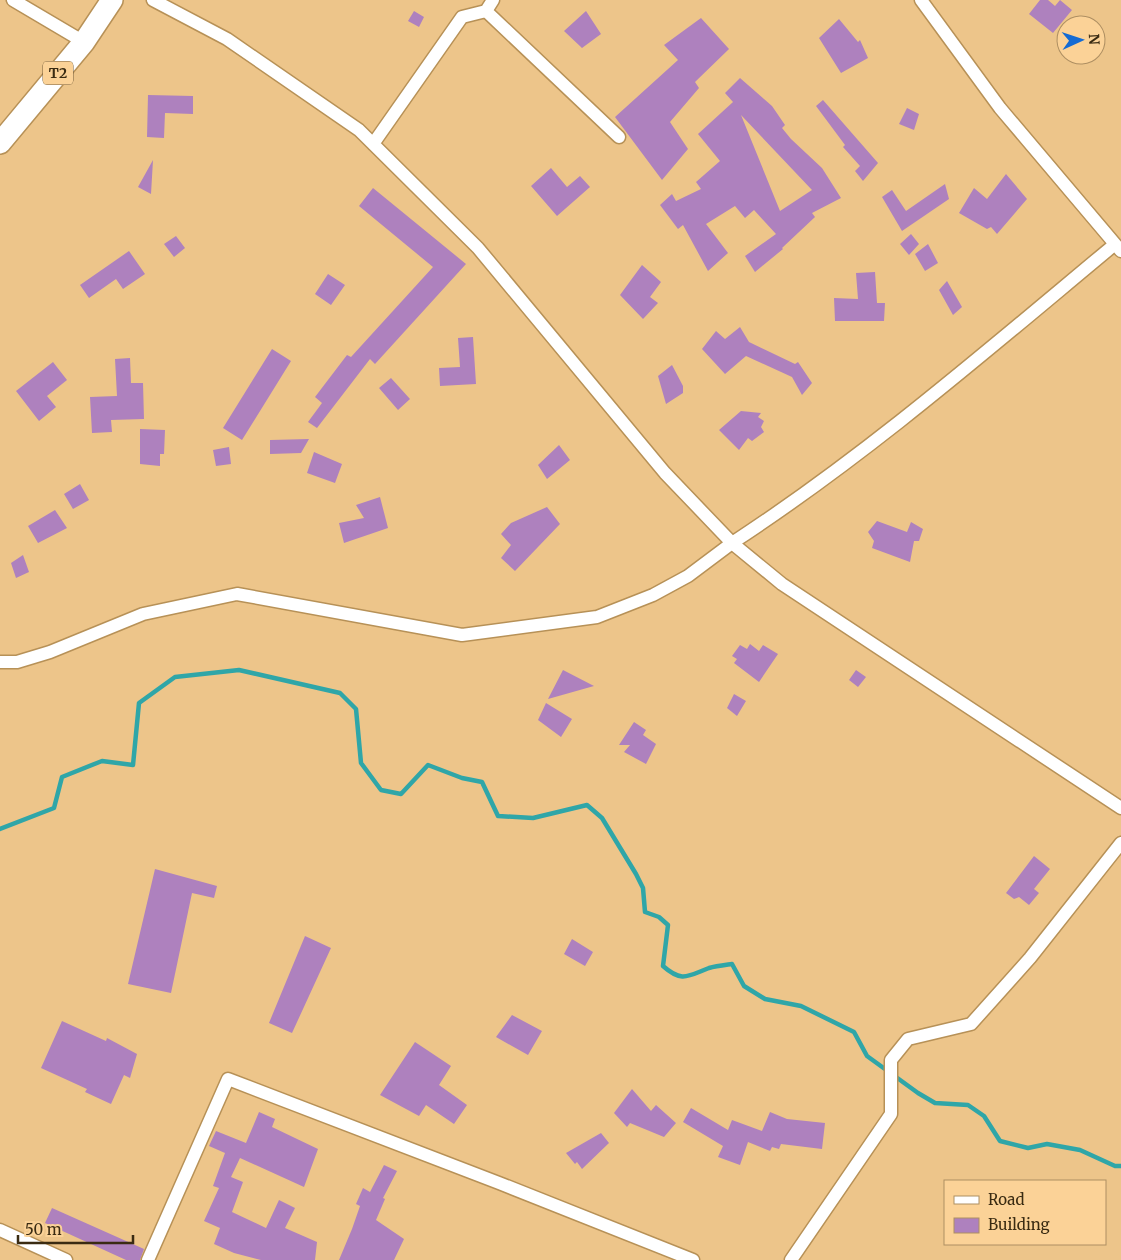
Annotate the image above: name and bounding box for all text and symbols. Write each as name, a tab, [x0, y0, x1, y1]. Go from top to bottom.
north arrow	[1056, 15, 1106, 65]
text: N	[1085, 33, 1103, 45]
road number: T2	[43, 62, 73, 84]
legend	[944, 1180, 1106, 1245]
text: Road	[988, 1190, 1024, 1209]
scale bar	[18, 1212, 132, 1244]
text: Building	[988, 1215, 1050, 1234]
text: 50 m	[25, 1220, 62, 1239]

